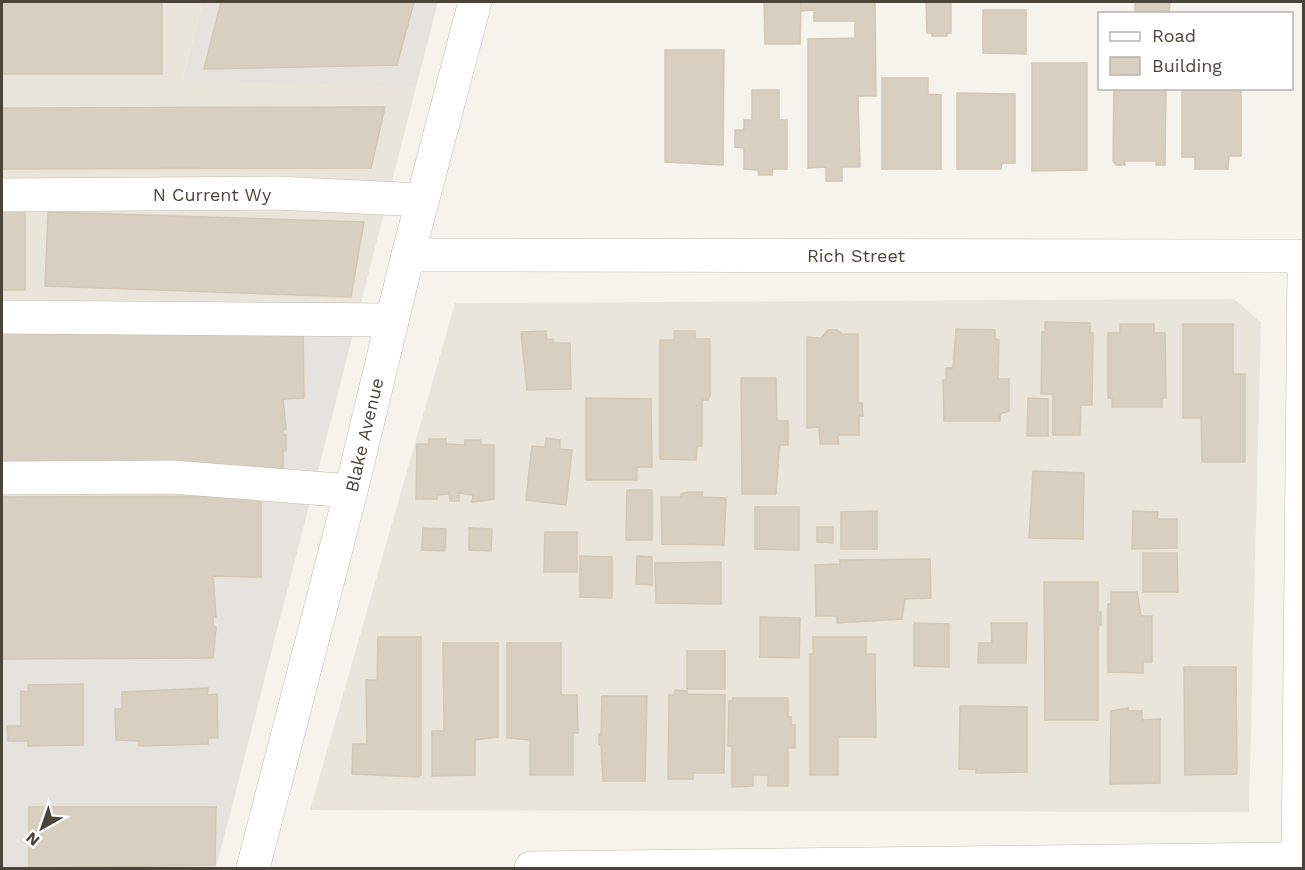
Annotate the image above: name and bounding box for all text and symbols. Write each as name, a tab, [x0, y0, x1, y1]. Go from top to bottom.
legend	[1098, 12, 1293, 90]
text: Road	[1152, 25, 1196, 46]
text: Building	[1152, 55, 1222, 76]
street label: N Current Wy	[153, 184, 272, 205]
street label: Rich Street	[807, 245, 906, 266]
street label: Blake Avenue	[341, 376, 387, 494]
north arrow	[12, 798, 72, 858]
text: N	[22, 828, 43, 850]

